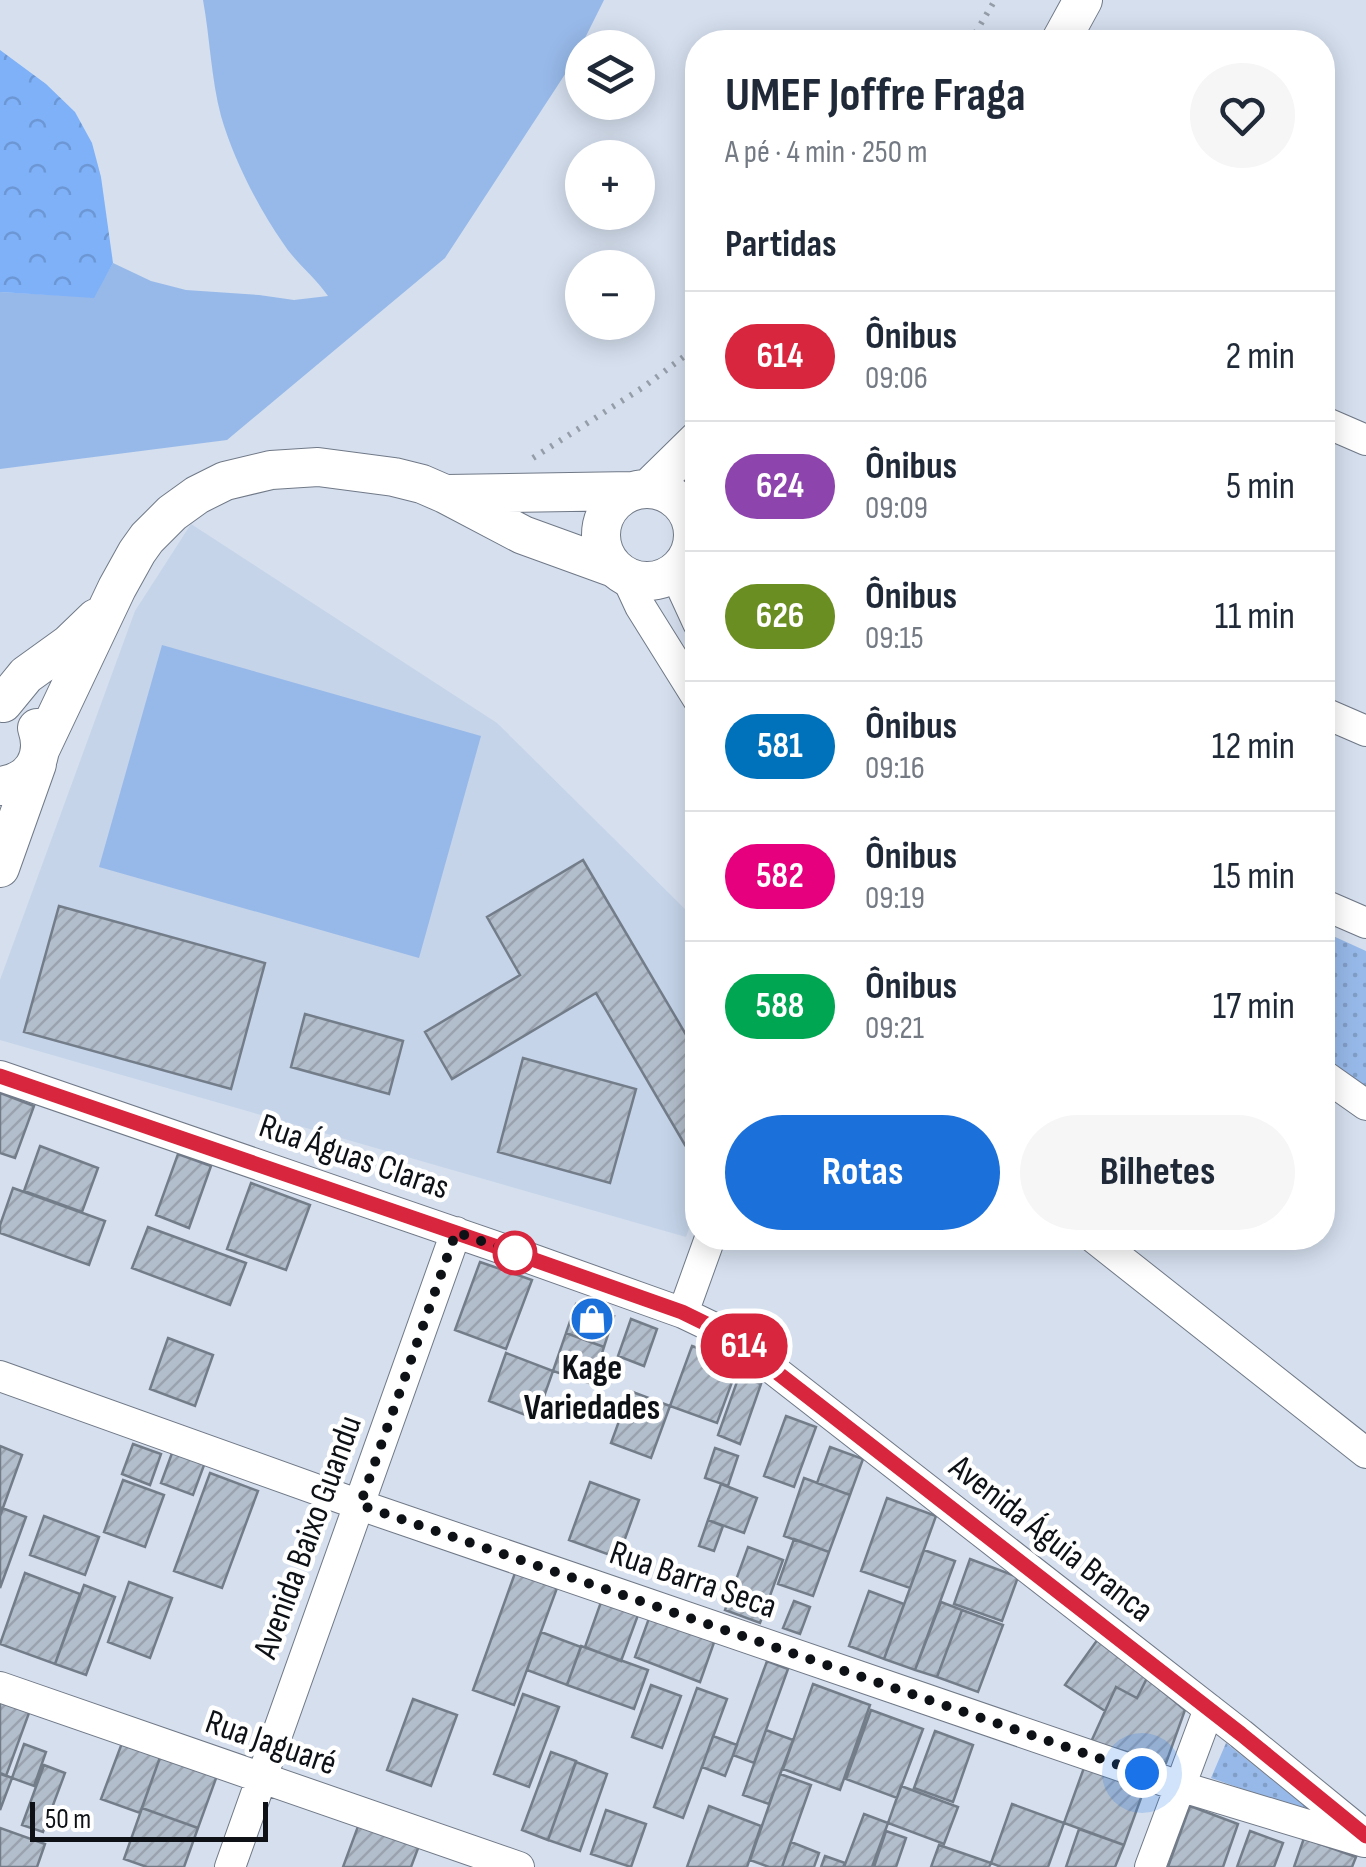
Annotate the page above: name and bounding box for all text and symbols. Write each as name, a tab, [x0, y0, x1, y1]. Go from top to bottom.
map controls	[565, 30, 655, 340]
button: layers	[565, 30, 655, 120]
button: heart	[1190, 63, 1295, 168]
text: UMEF Joffre Fraga	[725, 67, 1026, 124]
text: A pé · 4 min · 250 m	[725, 133, 928, 172]
button: +	[565, 140, 655, 230]
text: Partidas	[725, 222, 837, 267]
button: −	[565, 250, 655, 340]
text: Ônibus	[865, 314, 957, 359]
text: 2 min	[1226, 334, 1295, 379]
text: 614	[757, 335, 803, 378]
text: 09:06	[865, 359, 928, 398]
text: Ônibus	[865, 444, 957, 489]
text: 5 min	[1226, 464, 1295, 509]
text: 624	[756, 465, 804, 508]
text: 09:09	[865, 489, 928, 528]
text: Ônibus	[865, 574, 957, 619]
text: 11 min	[1215, 594, 1295, 639]
text: 626	[756, 595, 804, 638]
text: 09:15	[865, 619, 924, 658]
text: Ônibus	[865, 704, 957, 749]
text: 12 min	[1212, 724, 1295, 769]
text: 581	[757, 725, 803, 768]
text: 09:16	[865, 749, 925, 788]
text: Ônibus	[865, 834, 957, 879]
text: 15 min	[1213, 854, 1295, 899]
text: 582	[756, 855, 804, 898]
text: 09:19	[865, 879, 925, 918]
text: Ônibus	[865, 964, 957, 1009]
text: 17 min	[1213, 984, 1295, 1029]
text: 588	[756, 985, 804, 1028]
text: 09:21	[865, 1009, 924, 1048]
street label: Rua Águas Claras	[253, 1104, 455, 1210]
button: Rotas	[725, 1115, 1000, 1230]
button: Bilhetes	[1020, 1115, 1295, 1230]
unlabelled marker	[494, 1232, 536, 1274]
shop icon: Kage Variedades	[569, 1296, 615, 1342]
line badge: 614	[686, 1314, 802, 1378]
text: 614	[721, 1325, 767, 1368]
place label: Kage Variedades	[524, 1347, 660, 1430]
street label: Avenida Baixo Guandu	[244, 1410, 372, 1665]
street label: Avenida Águia Branca	[940, 1445, 1162, 1632]
street label: Rua Barra Seca	[604, 1531, 782, 1629]
street label: Rua Jaguaré	[200, 1701, 342, 1785]
your location	[1117, 1748, 1167, 1798]
scale bar	[30, 1797, 268, 1842]
text: 50 m	[45, 1803, 91, 1836]

